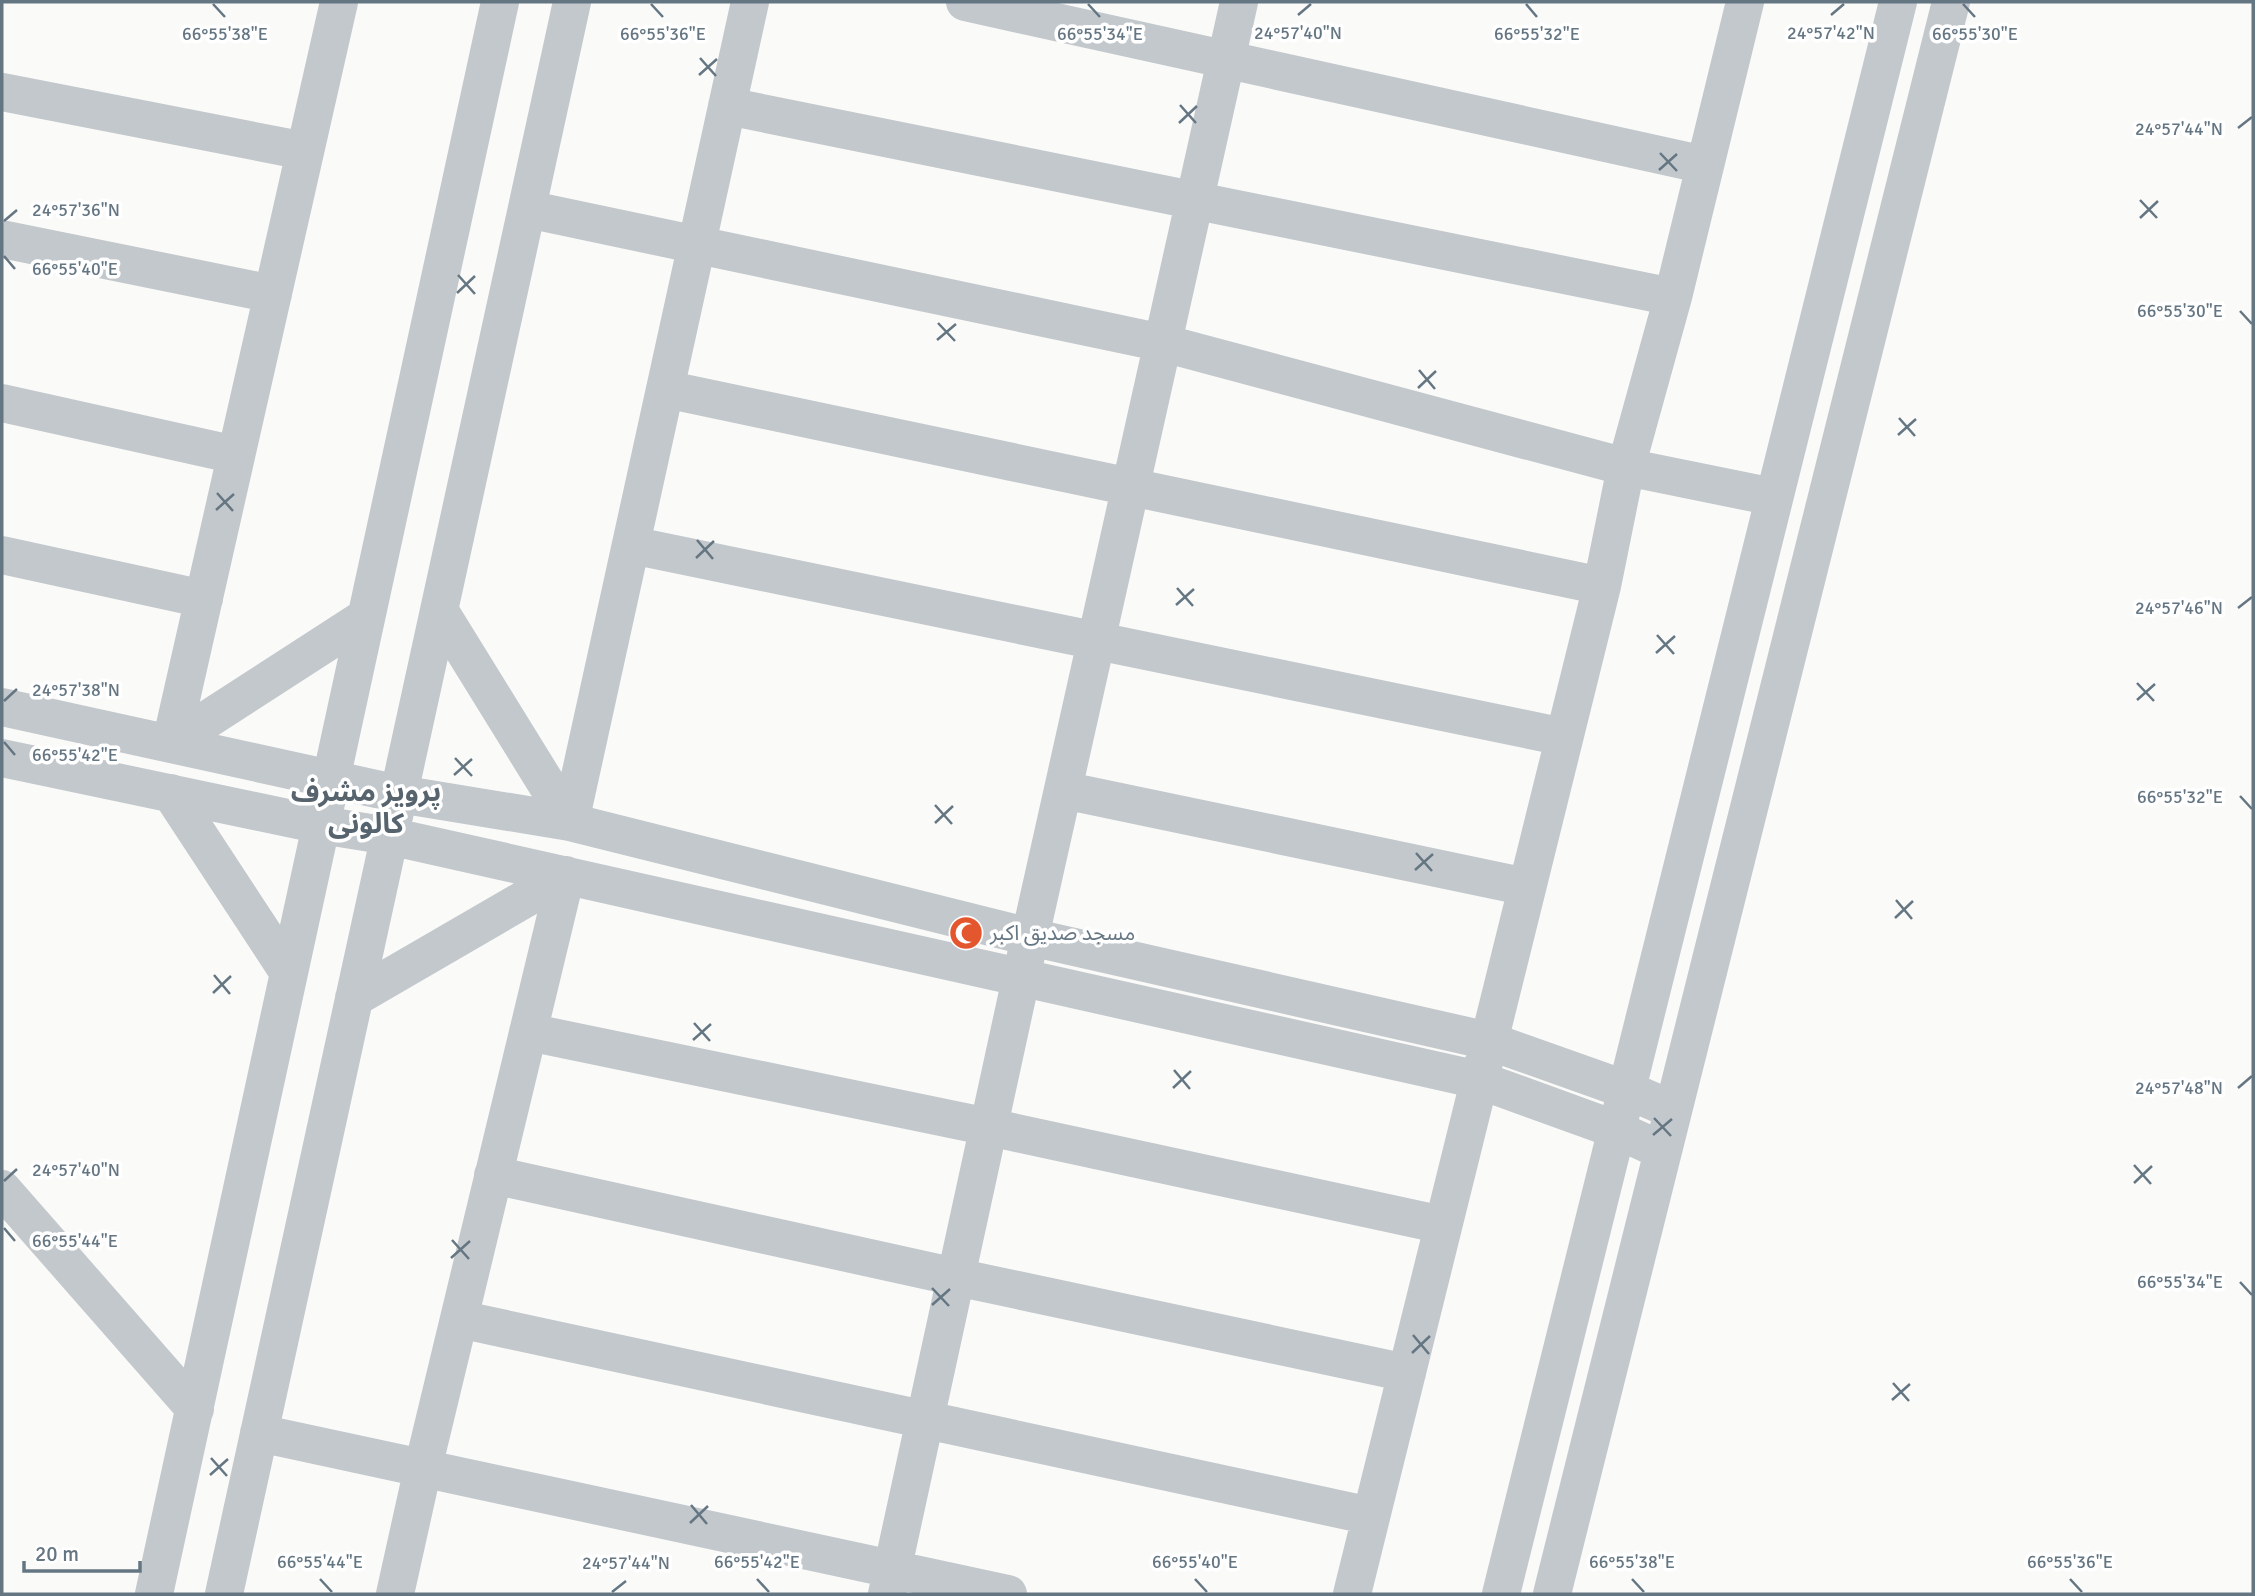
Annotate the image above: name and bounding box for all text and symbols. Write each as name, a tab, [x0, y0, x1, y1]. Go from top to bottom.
text: 24°57'40"N	[1254, 22, 1342, 44]
text: 24°57'42"N	[1787, 22, 1875, 44]
text: 66°55'38"E	[182, 23, 268, 45]
text: 66°55'36"E	[620, 23, 706, 45]
text: 66°55'34"E	[1057, 23, 1143, 45]
text: 66°55'32"E	[1494, 23, 1580, 45]
text: 66°55'30"E	[1932, 23, 2018, 45]
text: 24°57'44"N	[2135, 118, 2223, 140]
text: 24°57'36"N	[32, 199, 120, 221]
text: 66°55'40"E	[32, 258, 118, 280]
text: 66°55'30"E	[2137, 300, 2223, 322]
text: 24°57'46"N	[2135, 597, 2223, 619]
text: 24°57'38"N	[32, 679, 120, 701]
text: 66°55'42"E	[32, 744, 118, 766]
district label: پرویز مشرف کالونی	[291, 775, 441, 841]
text: 66°55'32"E	[2137, 786, 2223, 808]
mosque icon: مسجد صدیق اکبر	[947, 914, 985, 952]
place label: مسجد صدیق اکبر	[989, 920, 1135, 946]
text: 24°57'48"N	[2135, 1077, 2223, 1099]
text: 24°57'40"N	[32, 1159, 120, 1181]
text: 66°55'44"E	[32, 1230, 118, 1252]
text: 66°55'34"E	[2137, 1271, 2223, 1293]
scale bar	[24, 1530, 140, 1574]
text: 20 m	[35, 1541, 79, 1567]
text: 66°55'44"E	[277, 1551, 363, 1573]
text: 66°55'42"E	[714, 1551, 800, 1573]
text: 66°55'40"E	[1152, 1551, 1238, 1573]
text: 66°55'38"E	[1589, 1551, 1675, 1573]
text: 66°55'36"E	[2027, 1551, 2113, 1573]
text: 24°57'44"N	[582, 1552, 670, 1574]

